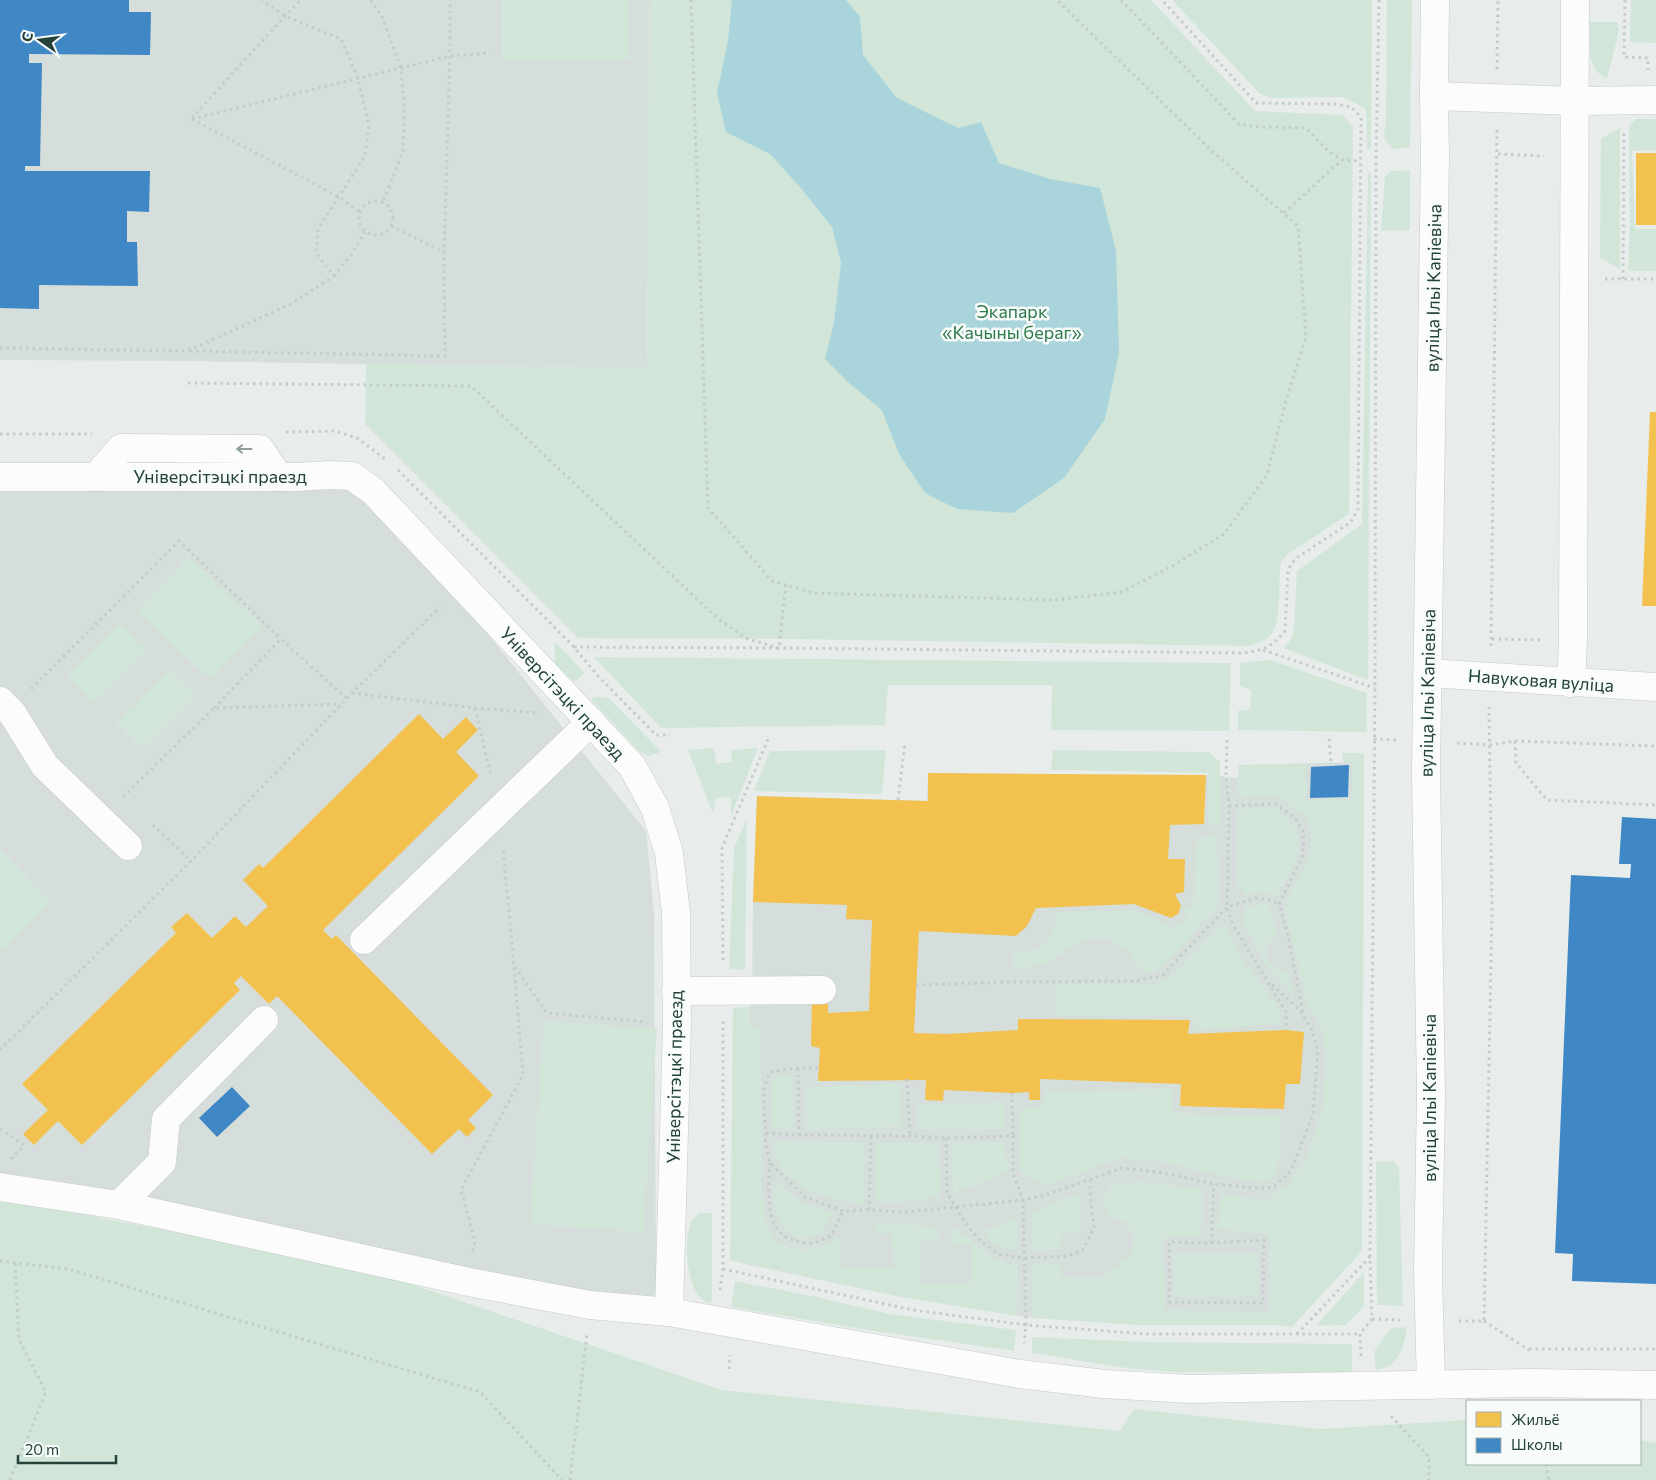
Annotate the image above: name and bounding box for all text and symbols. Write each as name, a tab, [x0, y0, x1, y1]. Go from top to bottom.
north arrow	[15, 15, 65, 65]
text: С	[17, 30, 36, 43]
street label: вуліца Ільі Капіевіча	[1421, 204, 1445, 372]
park label: Экапарк «Качыны бераг»	[942, 300, 1082, 343]
one-way arrow	[237, 444, 253, 454]
street label: Універсітэцкі праезд	[133, 465, 307, 487]
street label: вуліца Ільі Капіевіча	[1415, 609, 1439, 777]
street label: Універсітэцкі праезд	[496, 622, 631, 764]
street label: Навуковая вуліца	[1467, 664, 1615, 696]
street label: Універсітэцкі праезд	[661, 990, 687, 1164]
street label: вуліца Ільі Капіевіча	[1418, 1014, 1440, 1182]
legend	[1466, 1400, 1641, 1465]
text: Жильё	[1511, 1410, 1559, 1428]
scale bar	[18, 1432, 115, 1464]
text: Школы	[1511, 1435, 1563, 1453]
text: 20 m	[25, 1440, 59, 1458]

